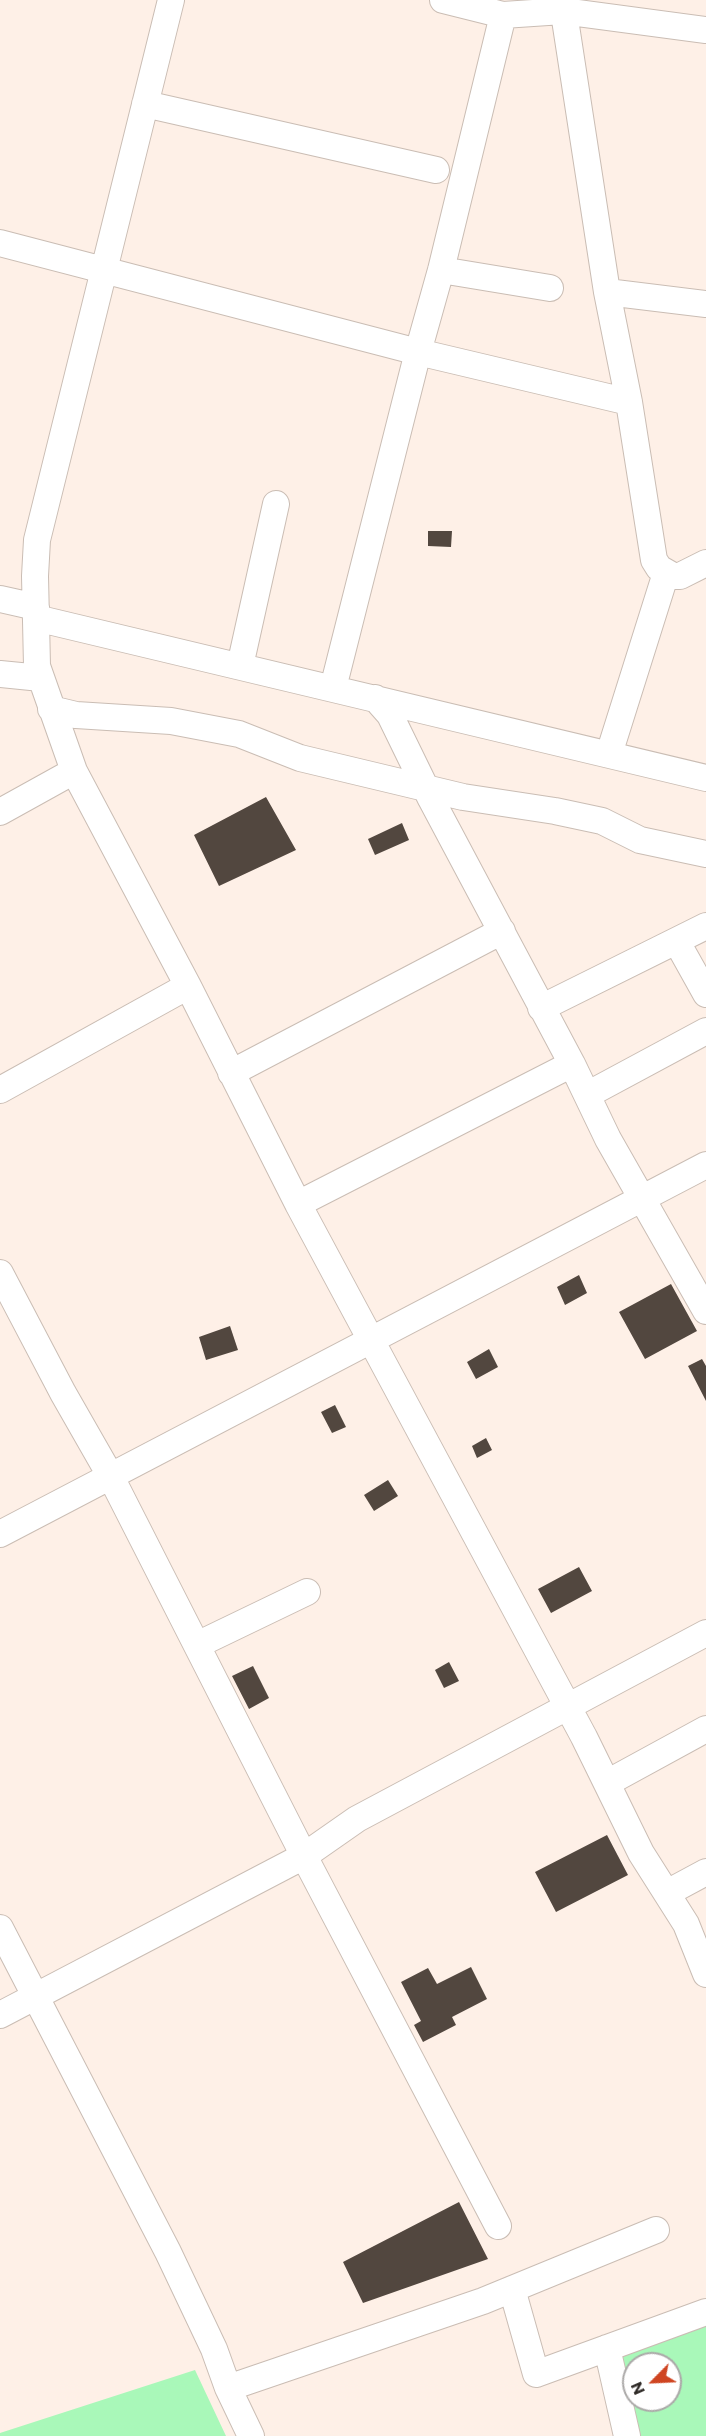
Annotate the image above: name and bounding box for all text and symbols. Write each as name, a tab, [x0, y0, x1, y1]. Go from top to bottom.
north arrow	[622, 2352, 682, 2412]
text: N	[626, 2379, 648, 2398]

